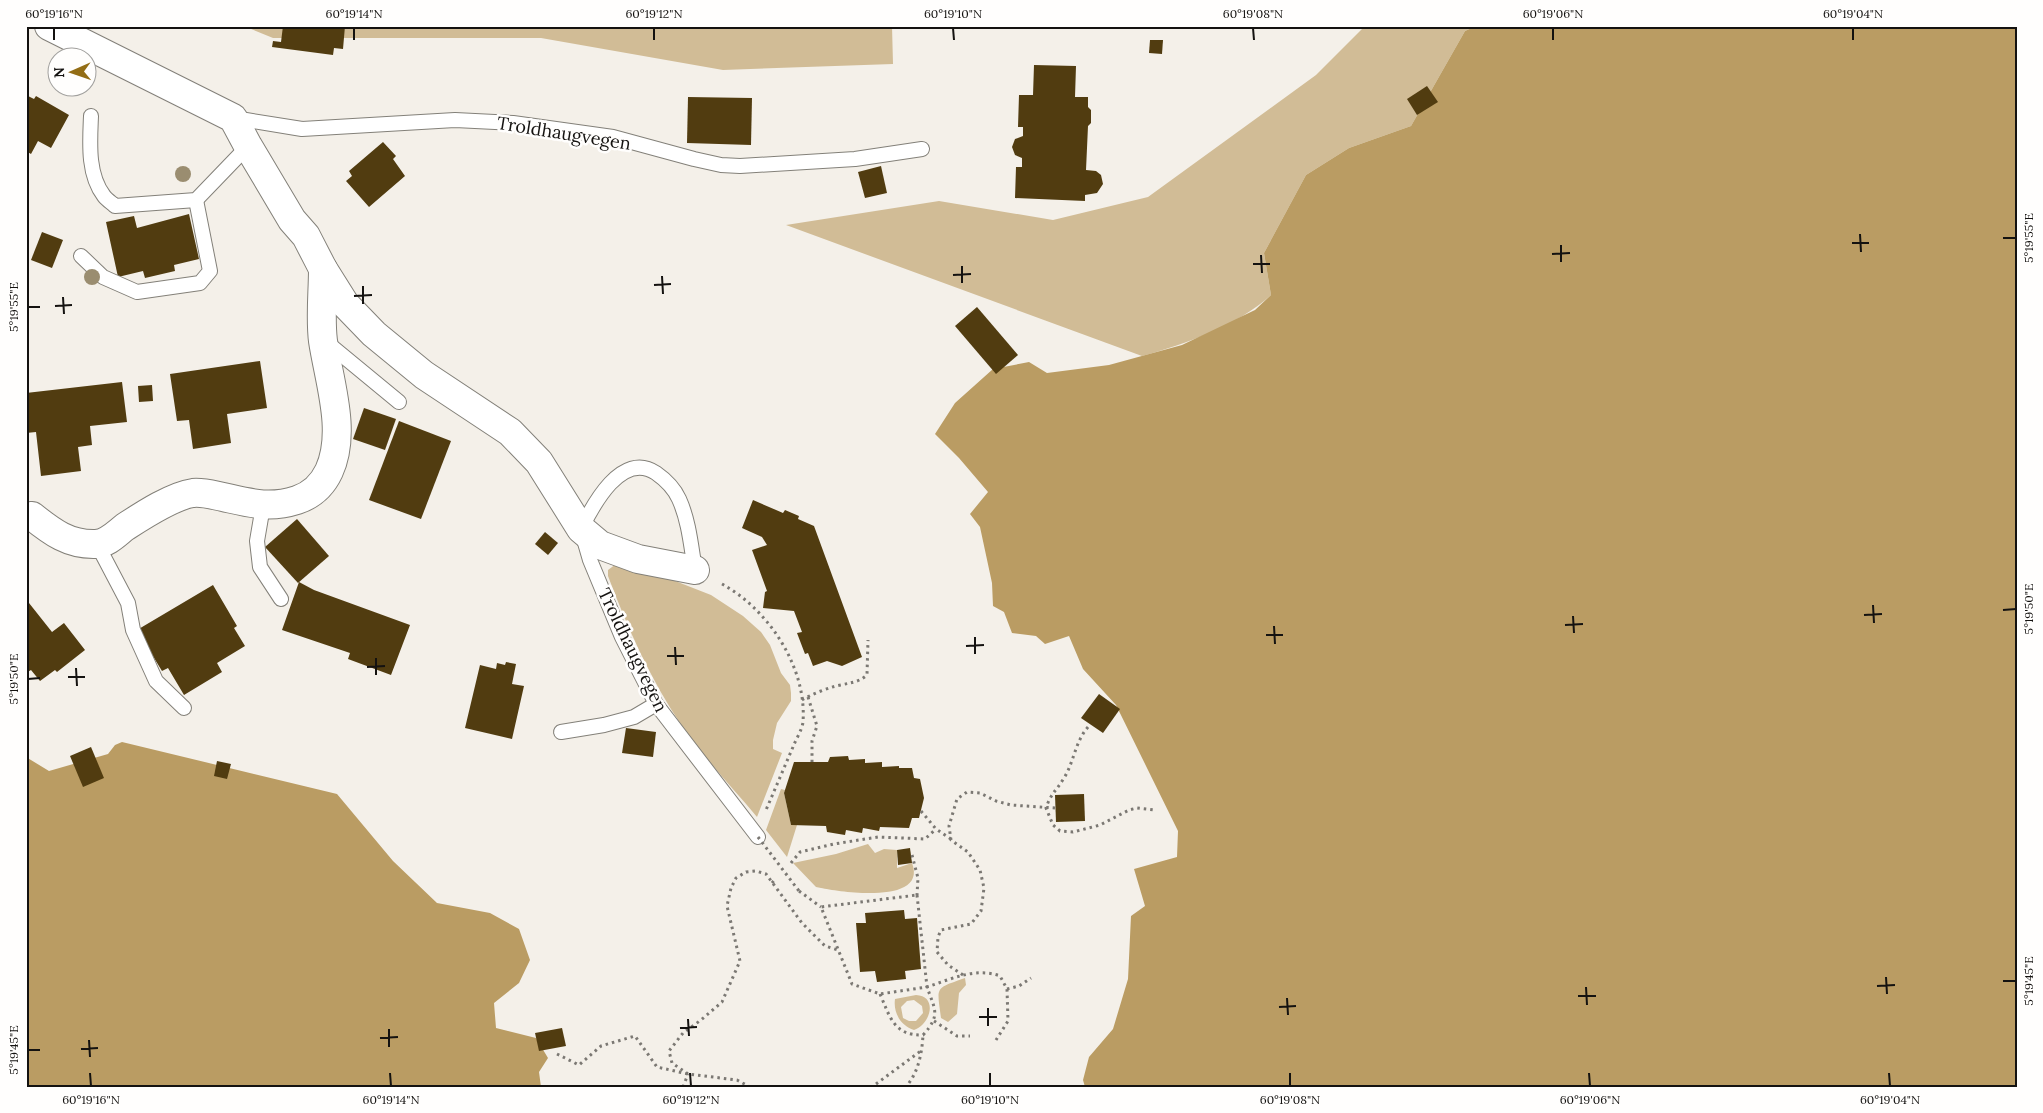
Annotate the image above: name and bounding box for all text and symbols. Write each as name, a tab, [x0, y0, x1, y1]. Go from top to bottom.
text: 60°19'16"N	[25, 6, 83, 21]
text: 60°19'14"N	[325, 6, 383, 21]
text: 60°19'12"N	[625, 6, 683, 21]
text: 60°19'10"N	[924, 6, 982, 21]
text: 60°19'08"N	[1223, 6, 1283, 21]
text: 60°19'06"N	[1523, 6, 1583, 21]
text: 60°19'04"N	[1823, 6, 1883, 21]
north arrow	[48, 48, 98, 98]
text: N	[50, 67, 68, 78]
street label: Troldhaugvegen	[495, 111, 633, 155]
text: 5°19'55"E	[2021, 213, 2036, 263]
text: 5°19'55"E	[6, 282, 21, 332]
street label: Troldhaugvegen	[593, 584, 673, 716]
text: 5°19'50"E	[2021, 584, 2036, 634]
text: 5°19'50"E	[6, 654, 21, 704]
text: 5°19'45"E	[2021, 956, 2036, 1006]
text: 5°19'45"E	[6, 1025, 21, 1075]
text: 60°19'16"N	[62, 1092, 120, 1107]
text: 60°19'14"N	[362, 1092, 420, 1107]
text: 60°19'12"N	[662, 1092, 720, 1107]
text: 60°19'10"N	[961, 1092, 1019, 1107]
text: 60°19'08"N	[1260, 1092, 1320, 1107]
text: 60°19'06"N	[1560, 1092, 1620, 1107]
text: 60°19'04"N	[1860, 1092, 1920, 1107]

